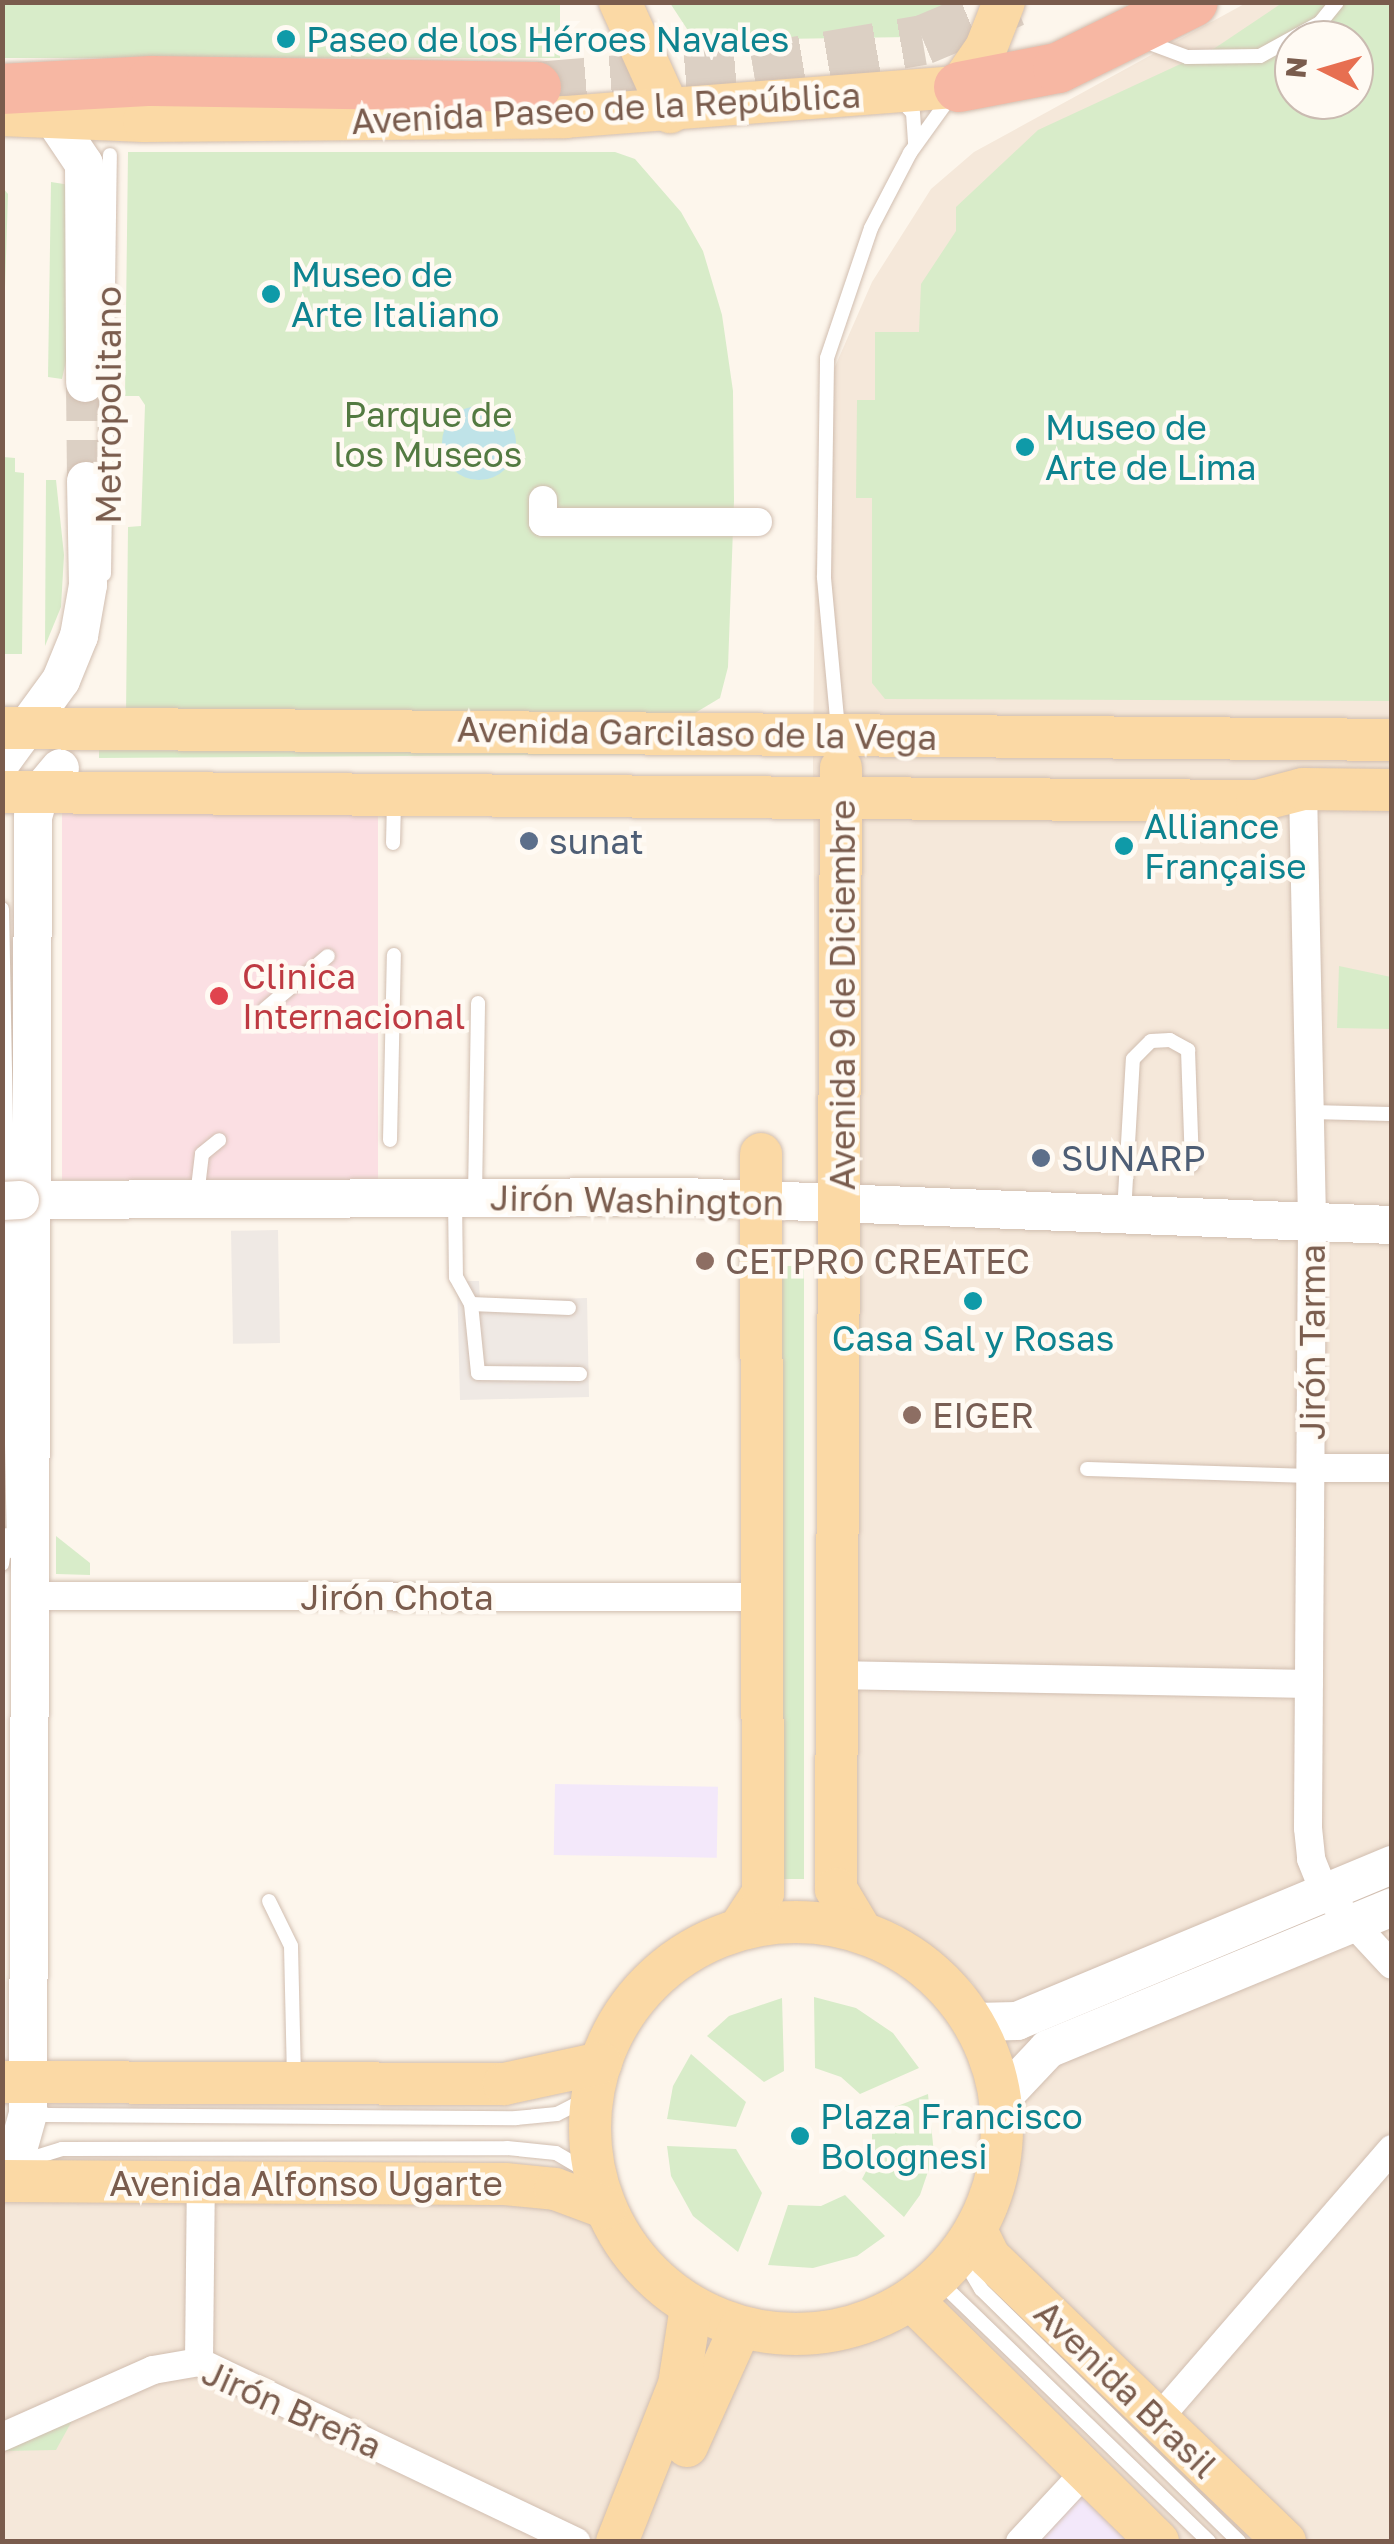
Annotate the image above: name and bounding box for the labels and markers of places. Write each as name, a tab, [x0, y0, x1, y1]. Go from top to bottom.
place label: Paseo de los Héroes Navales	[306, 18, 789, 60]
marker: Paseo de los Héroes Navales	[275, 28, 297, 50]
place label: Museo de Arte Italiano	[291, 253, 499, 335]
marker: Museo de Arte Italiano	[260, 283, 282, 305]
place label: Museo de Arte de Lima	[1045, 406, 1257, 488]
marker: Museo de Arte de Lima	[1014, 436, 1036, 458]
place label: Alliance Française	[1144, 805, 1307, 887]
place label: sunat	[549, 820, 644, 862]
marker: sunat	[518, 830, 540, 852]
marker: Alliance Française	[1113, 835, 1135, 857]
place label: Clinica Internacional	[242, 955, 465, 1037]
marker: Clinica Internacional	[206, 983, 232, 1009]
place label: SUNARP	[1061, 1137, 1206, 1179]
marker: SUNARP	[1030, 1147, 1052, 1169]
place label: CETPRO CREATEC	[725, 1240, 1030, 1282]
marker: CETPRO CREATEC	[694, 1250, 716, 1272]
marker: Casa Sal y Rosas	[962, 1290, 984, 1312]
place label: Casa Sal y Rosas	[832, 1317, 1114, 1359]
place label: EIGER	[932, 1394, 1034, 1436]
marker: EIGER	[901, 1404, 923, 1426]
place label: Plaza Francisco Bolognesi	[820, 2095, 1083, 2177]
marker: Plaza Francisco Bolognesi	[789, 2125, 811, 2147]

